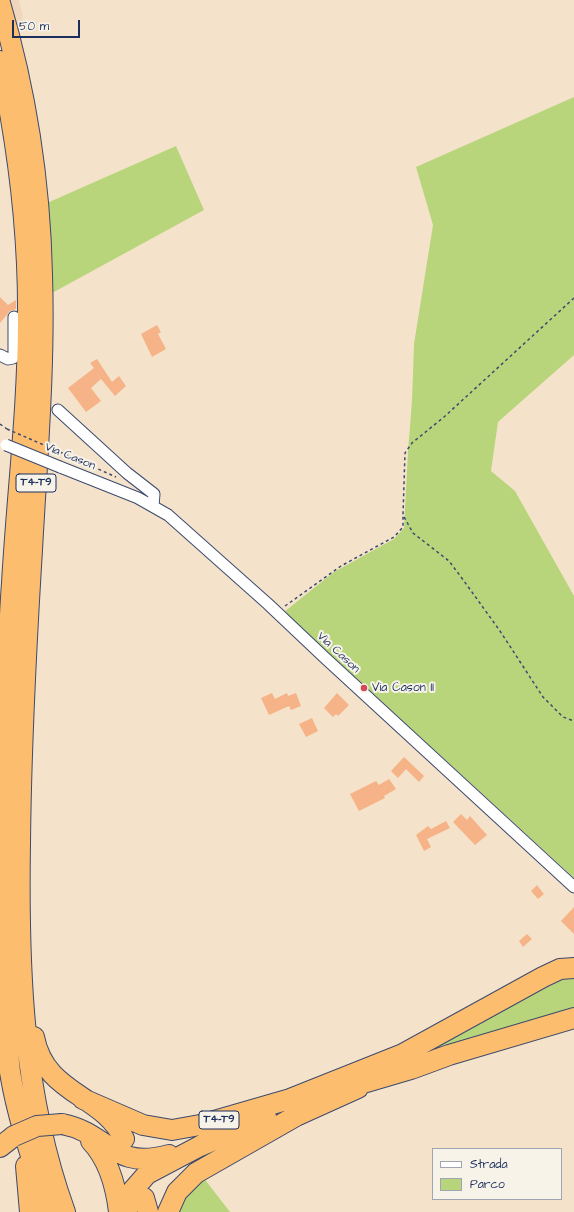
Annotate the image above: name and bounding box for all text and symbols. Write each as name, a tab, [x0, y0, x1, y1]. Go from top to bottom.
scale bar	[14, 12, 82, 38]
text: 50 m	[19, 18, 49, 35]
street label: Via Cason	[42, 440, 98, 474]
road number: T4-T9	[16, 474, 56, 492]
street label: Via Cason	[313, 629, 363, 677]
place label: Via Cason II	[372, 681, 434, 695]
marker: Via Cason II	[359, 683, 369, 693]
road number: T4-T9	[199, 1111, 239, 1129]
legend	[432, 1148, 562, 1200]
text: Strada	[470, 1156, 508, 1173]
text: Parco	[470, 1176, 505, 1193]

